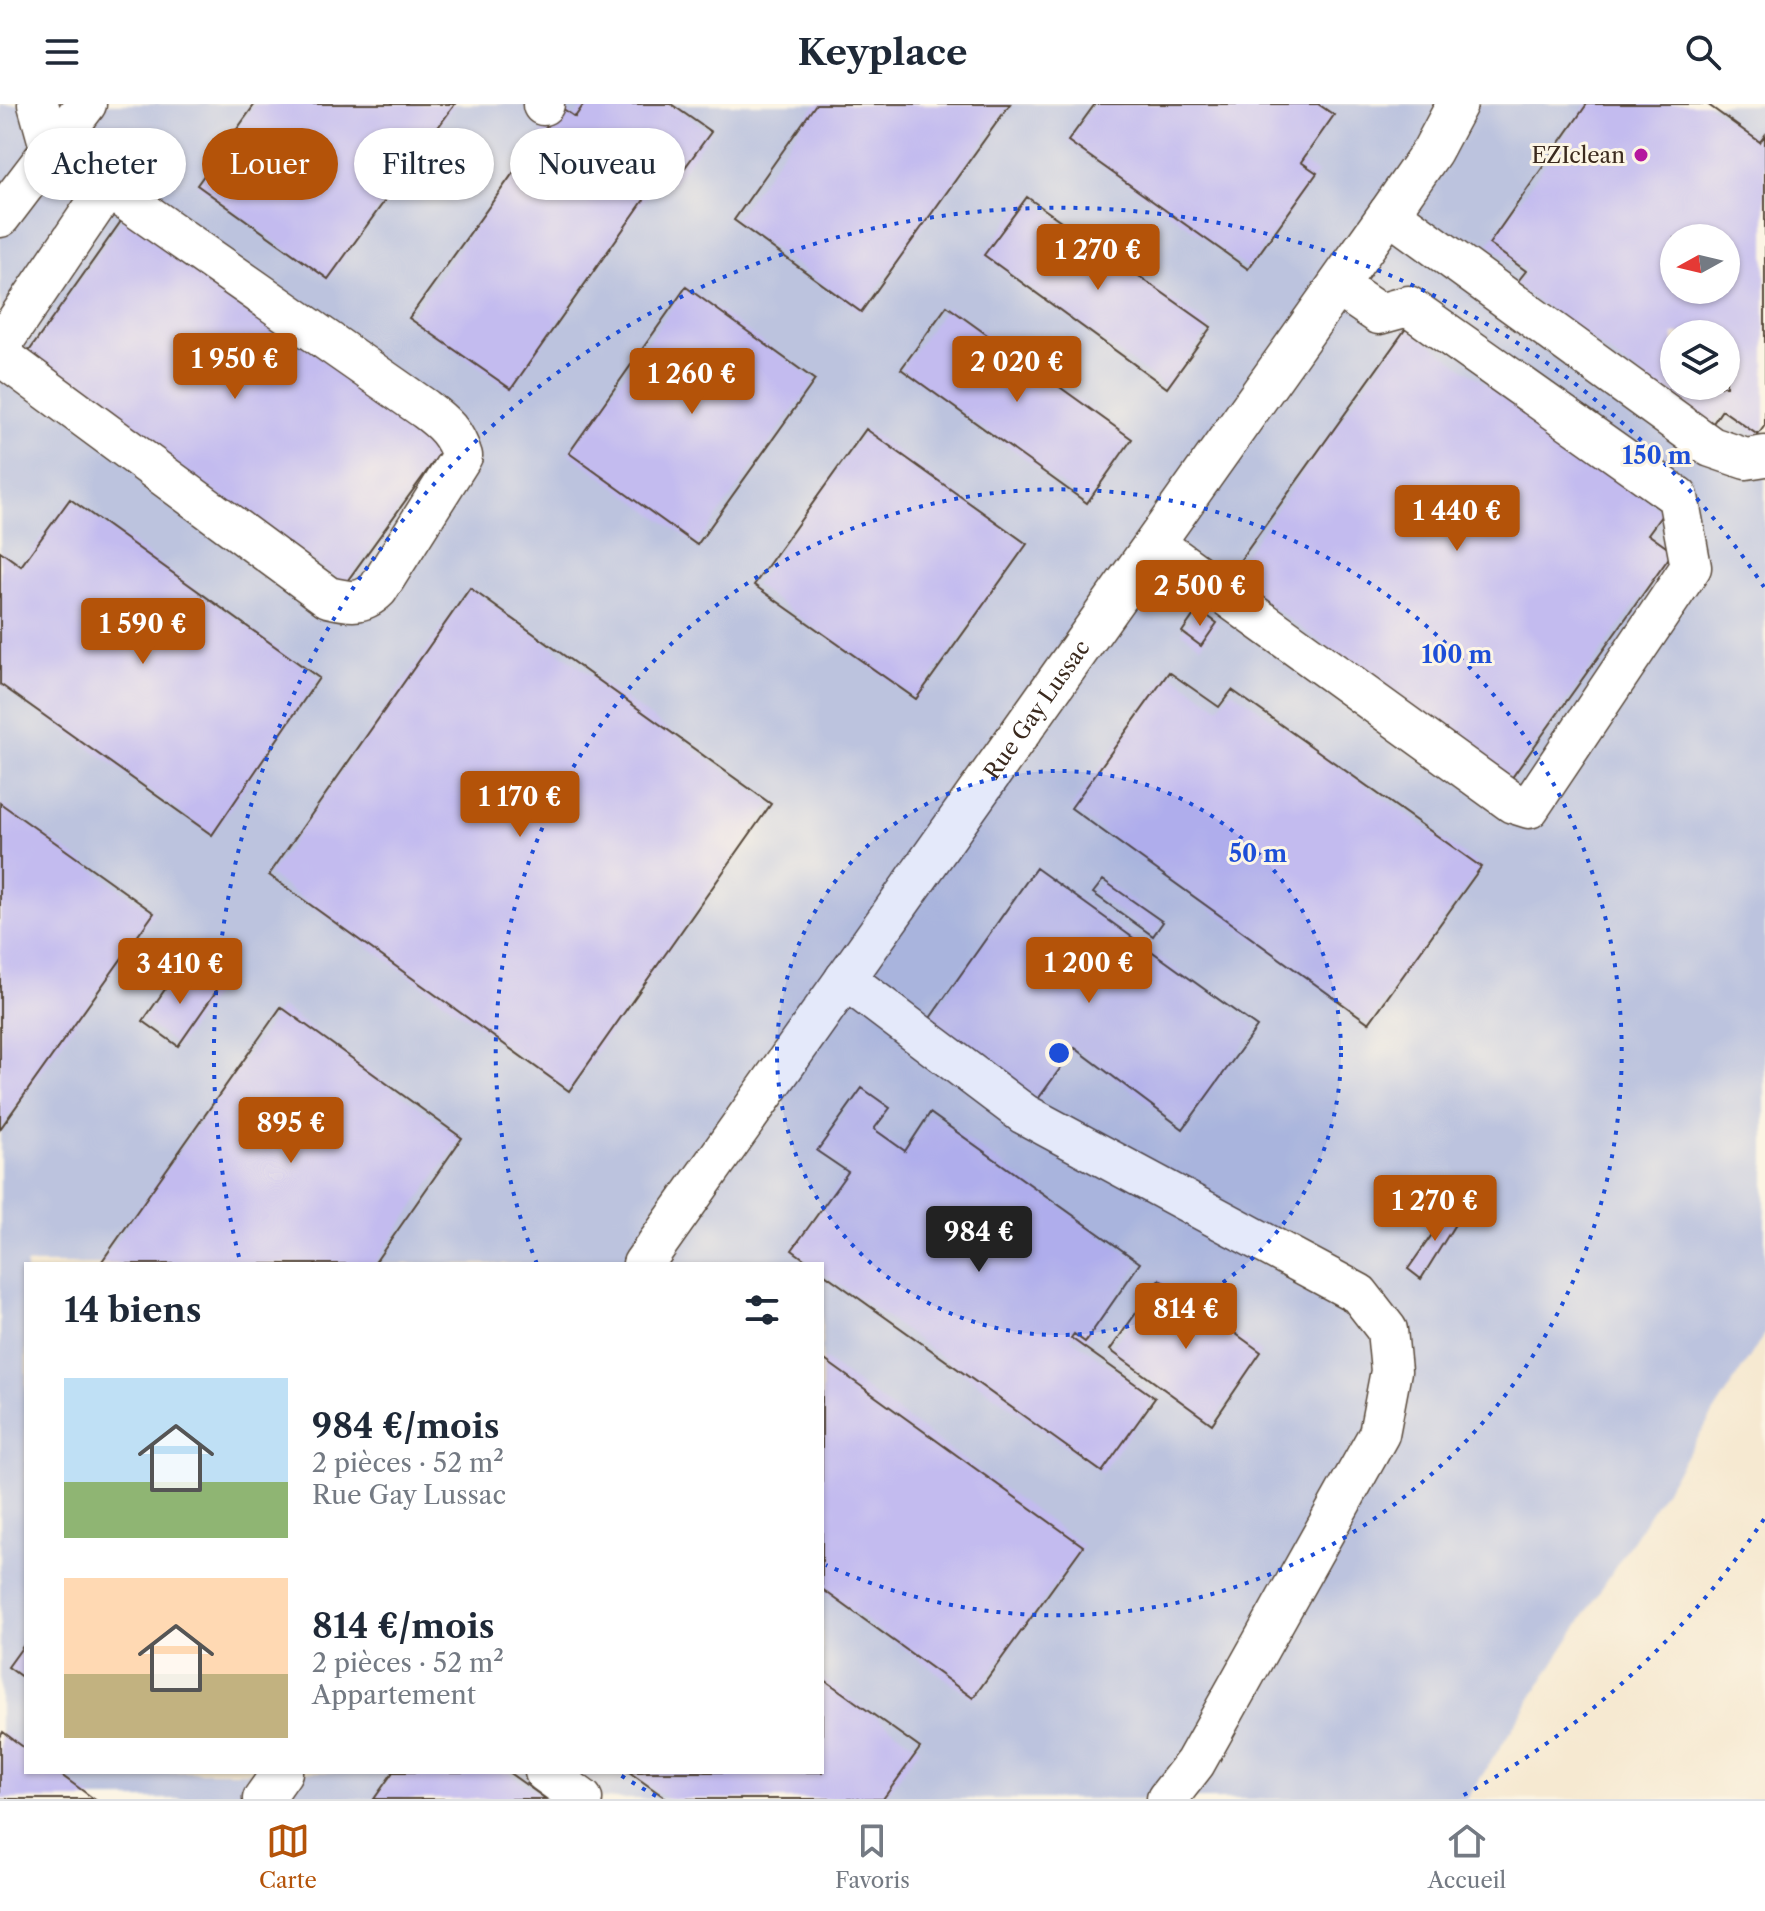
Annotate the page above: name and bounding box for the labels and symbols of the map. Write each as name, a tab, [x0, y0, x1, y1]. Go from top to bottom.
place label: EZIclean	[1531, 142, 1625, 169]
marker: EZIclean	[1632, 146, 1650, 164]
pin: 1 270 €	[1024, 224, 1172, 292]
north arrow	[1660, 224, 1740, 304]
pin: 1 950 €	[161, 333, 309, 401]
pin: 2 020 €	[943, 336, 1091, 404]
pin: 1 260 €	[618, 348, 766, 416]
text: 150 m	[1622, 441, 1692, 470]
pin: 1 440 €	[1383, 485, 1531, 553]
pin: 2 500 €	[1126, 560, 1274, 628]
pin: 1 590 €	[69, 598, 217, 666]
street label: Rue Gay Lussac	[978, 635, 1096, 785]
text: 100 m	[1421, 640, 1493, 669]
pin: 1 170 €	[446, 771, 594, 839]
text: 50 m	[1229, 839, 1287, 868]
pin: 1 200 €	[1015, 937, 1163, 1005]
pin: 3 410 €	[106, 938, 254, 1006]
centre of rings	[1045, 1039, 1073, 1067]
pin: 895 €	[235, 1097, 347, 1165]
pin: 1 270 €	[1361, 1175, 1509, 1243]
pin: 984 €	[923, 1206, 1035, 1274]
pin: 814 €	[1130, 1283, 1242, 1351]

